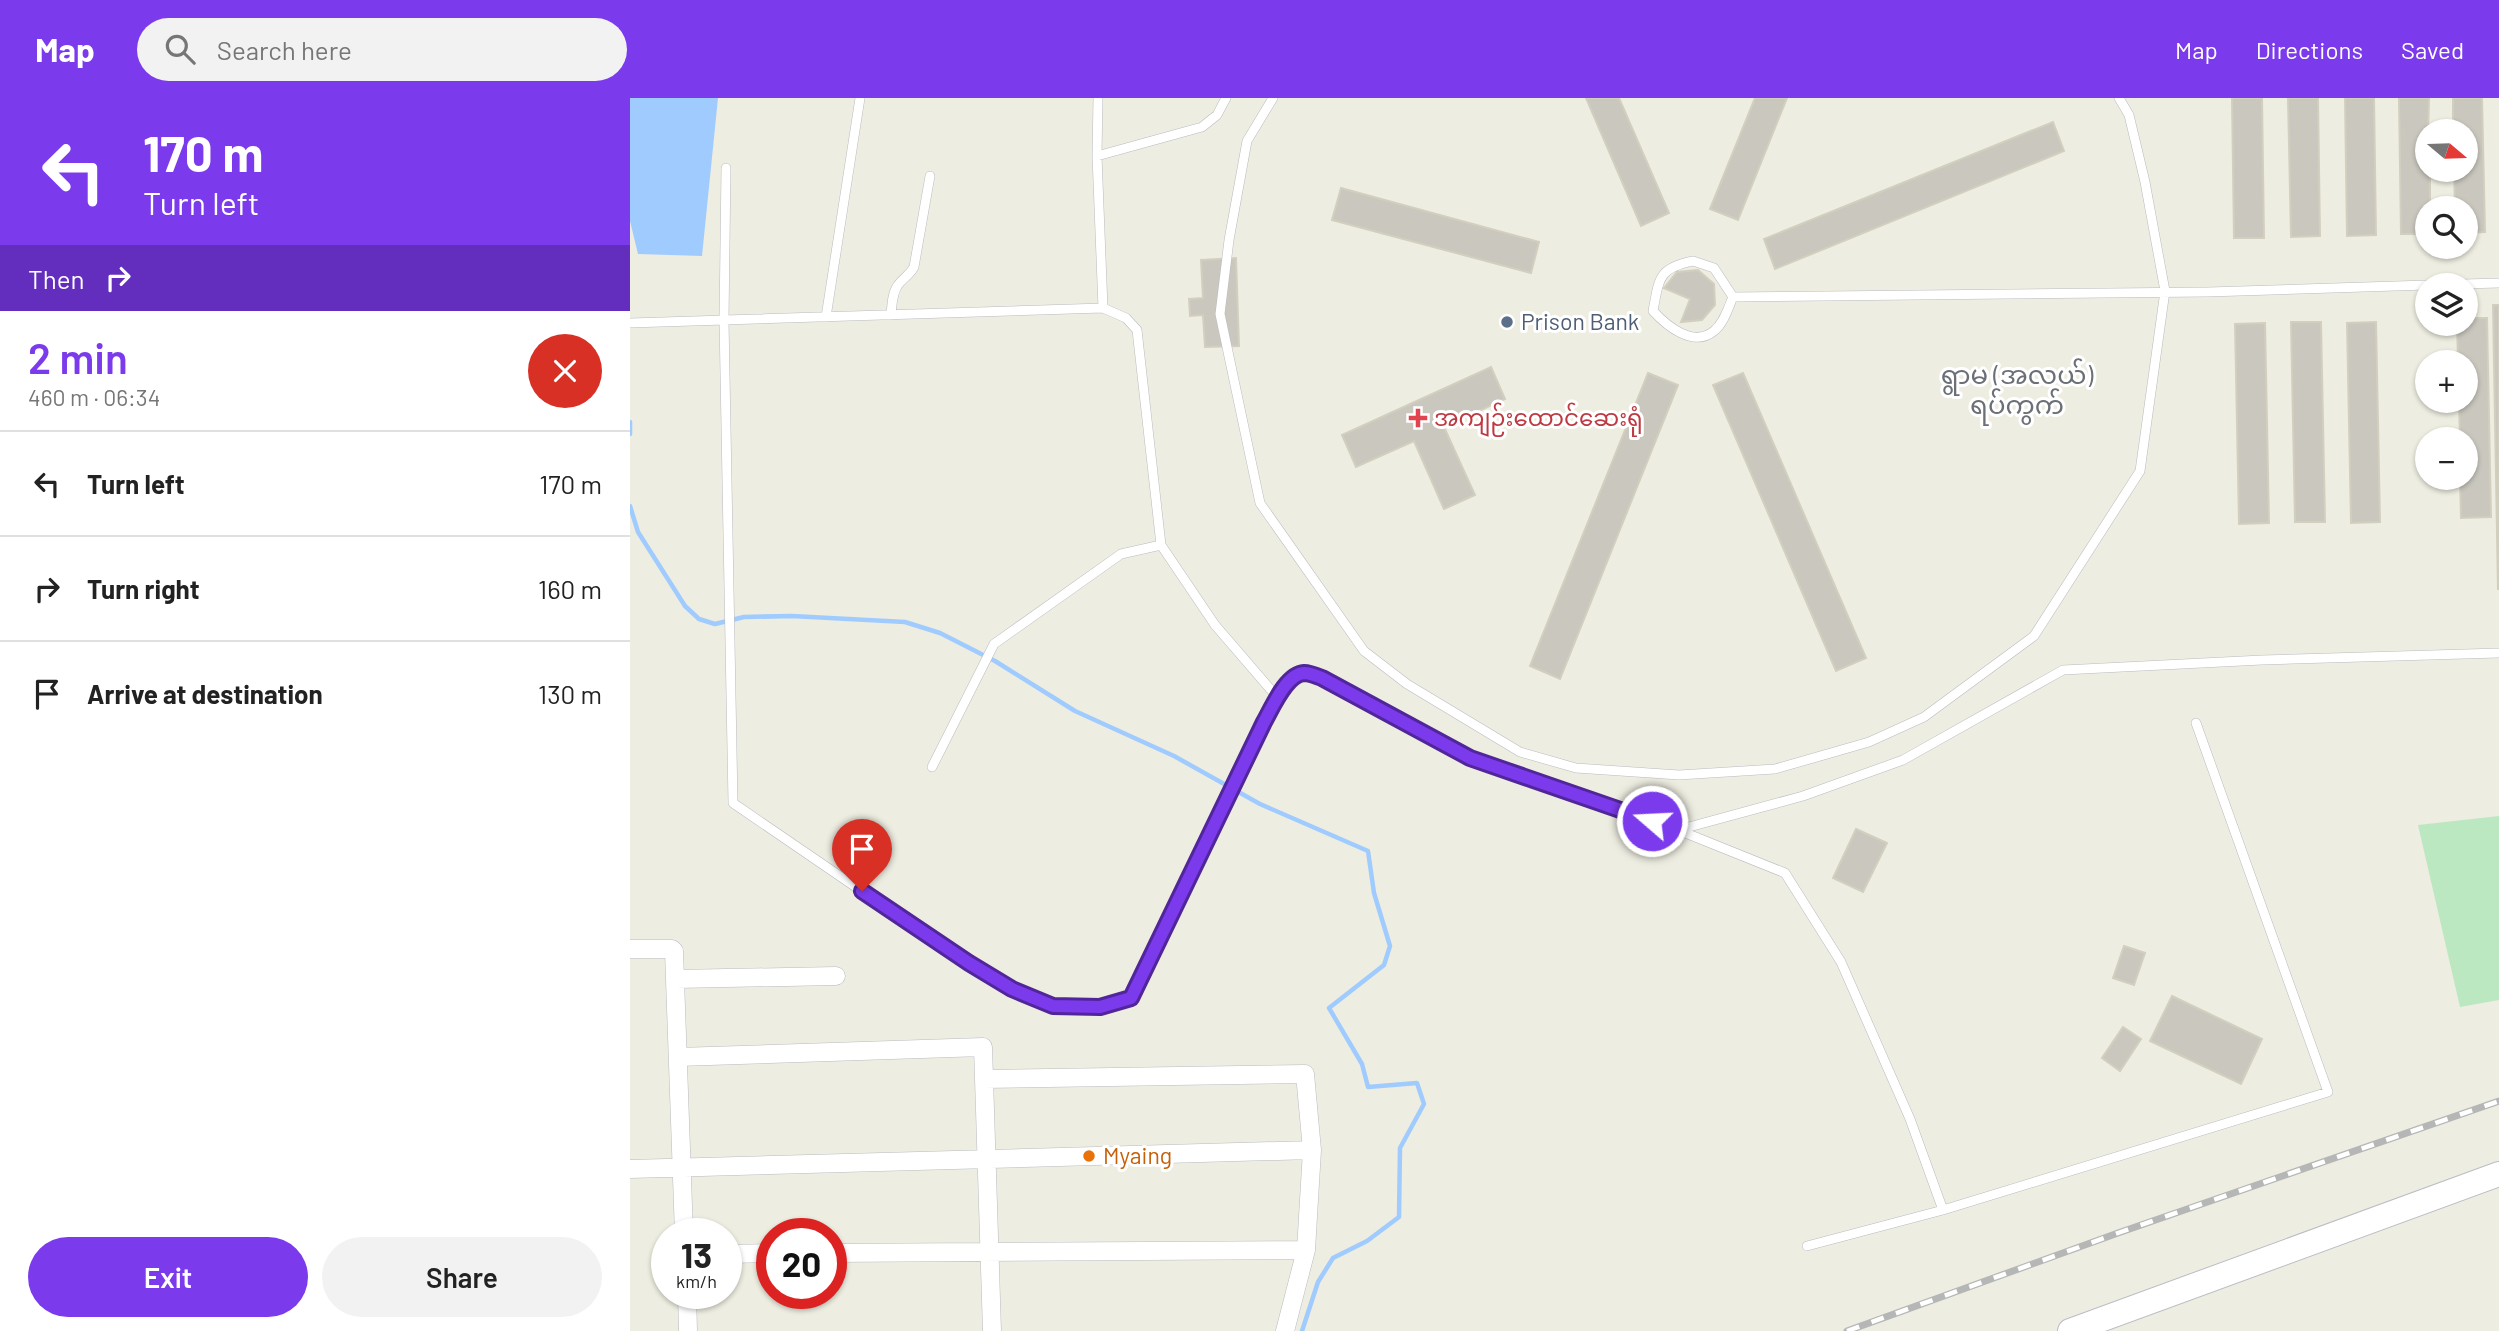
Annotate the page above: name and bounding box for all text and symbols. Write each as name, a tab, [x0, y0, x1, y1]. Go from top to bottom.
search box	[137, 18, 627, 81]
text: Map	[35, 29, 95, 69]
icon: search	[161, 30, 199, 68]
text: Search here	[217, 34, 352, 65]
text: Map	[2175, 35, 2218, 64]
text: Directions	[2256, 35, 2363, 64]
text: Saved	[2401, 35, 2464, 64]
north arrow	[2415, 119, 2478, 182]
map controls	[2415, 119, 2478, 490]
text: 170 m	[143, 123, 263, 182]
icon: left	[28, 126, 119, 217]
text: Turn left	[143, 183, 260, 221]
button: search	[2415, 196, 2478, 259]
icon: right	[99, 259, 137, 297]
text: Then	[28, 263, 85, 294]
button: layers	[2415, 273, 2478, 336]
place label: Prison Bank	[1521, 307, 1639, 335]
marker: Prison Bank	[1499, 314, 1515, 330]
text: 2 min	[28, 332, 128, 382]
button: close	[528, 334, 602, 408]
button: +	[2415, 350, 2478, 413]
district label: ရွာမ (အလယ်) ရပ်ကွက်	[1941, 358, 2093, 426]
text: 460 m · 06:34	[28, 383, 160, 411]
place label: အကျဉ်းထောင်ဆေးရုံ	[1434, 402, 1643, 437]
marker: အကျဉ်းထောင်ဆေးရုံ	[1408, 408, 1428, 428]
button: −	[2415, 427, 2478, 490]
icon: left	[28, 465, 66, 503]
text: Turn left	[87, 468, 185, 499]
text: 170 m	[539, 468, 602, 499]
icon: right	[28, 570, 66, 608]
text: Turn right	[87, 573, 200, 604]
text: 160 m	[538, 573, 602, 604]
icon: arrive	[28, 675, 66, 713]
text: Arrive at destination	[87, 678, 323, 709]
text: 130 m	[538, 678, 602, 709]
position arrow	[1615, 784, 1689, 858]
pin	[832, 819, 892, 891]
icon: arrive	[843, 830, 881, 868]
place label: Myaing	[1103, 1141, 1172, 1169]
marker: Myaing	[1081, 1148, 1097, 1164]
speed limit sign: 20	[756, 1218, 847, 1309]
text: 13	[681, 1233, 712, 1275]
button: Exit	[28, 1237, 308, 1317]
button: Share	[322, 1237, 602, 1317]
text: km/h	[676, 1270, 717, 1292]

